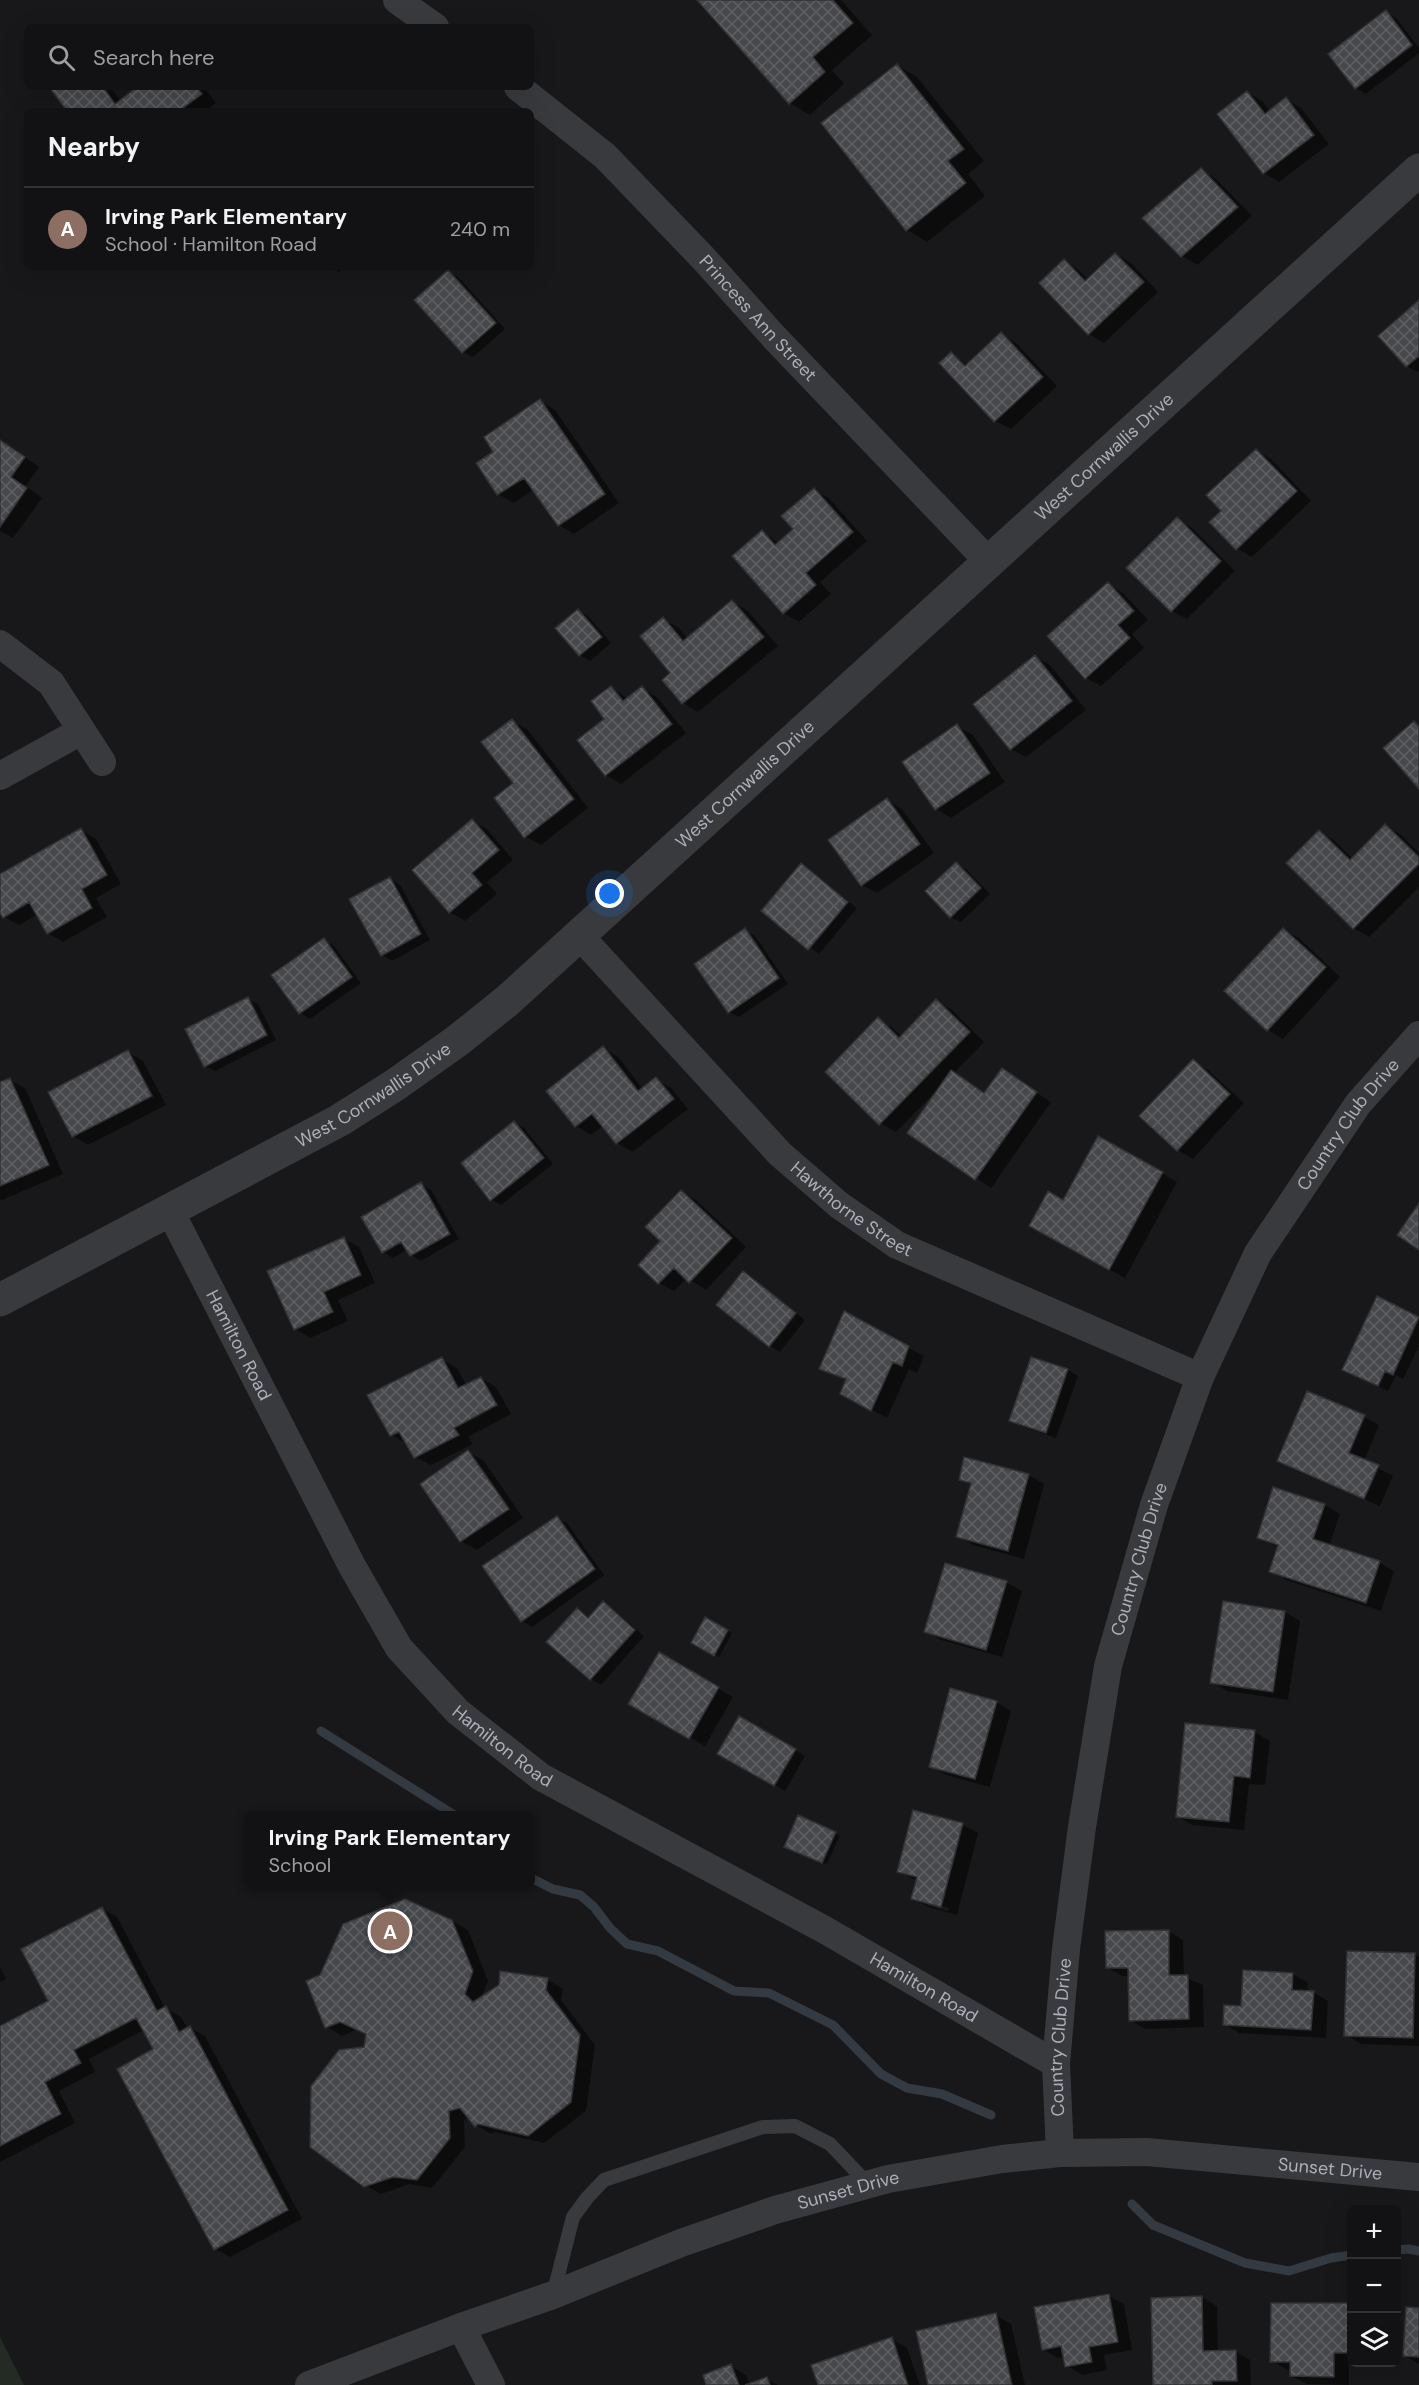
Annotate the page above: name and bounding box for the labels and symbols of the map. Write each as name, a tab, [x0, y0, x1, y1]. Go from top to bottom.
street label: Princess Ann Street	[694, 250, 822, 387]
street label: West Cornwallis Drive	[1030, 387, 1179, 526]
street label: West Cornwallis Drive	[670, 715, 820, 854]
your location	[595, 879, 624, 908]
street label: West Cornwallis Drive	[291, 1037, 456, 1153]
street label: Country Club Drive	[1291, 1053, 1405, 1195]
street label: Hawthorne Street	[785, 1156, 916, 1262]
street label: Hamilton Road	[201, 1286, 277, 1404]
street label: Country Club Drive	[1105, 1479, 1173, 1639]
street label: Hamilton Road	[447, 1700, 557, 1793]
pin: A	[370, 1908, 410, 1954]
street label: Hamilton Road	[865, 1947, 982, 2028]
street label: Country Club Drive	[1044, 1957, 1077, 2117]
street label: Sunset Drive	[1277, 2152, 1383, 2186]
street label: Sunset Drive	[795, 2165, 901, 2215]

